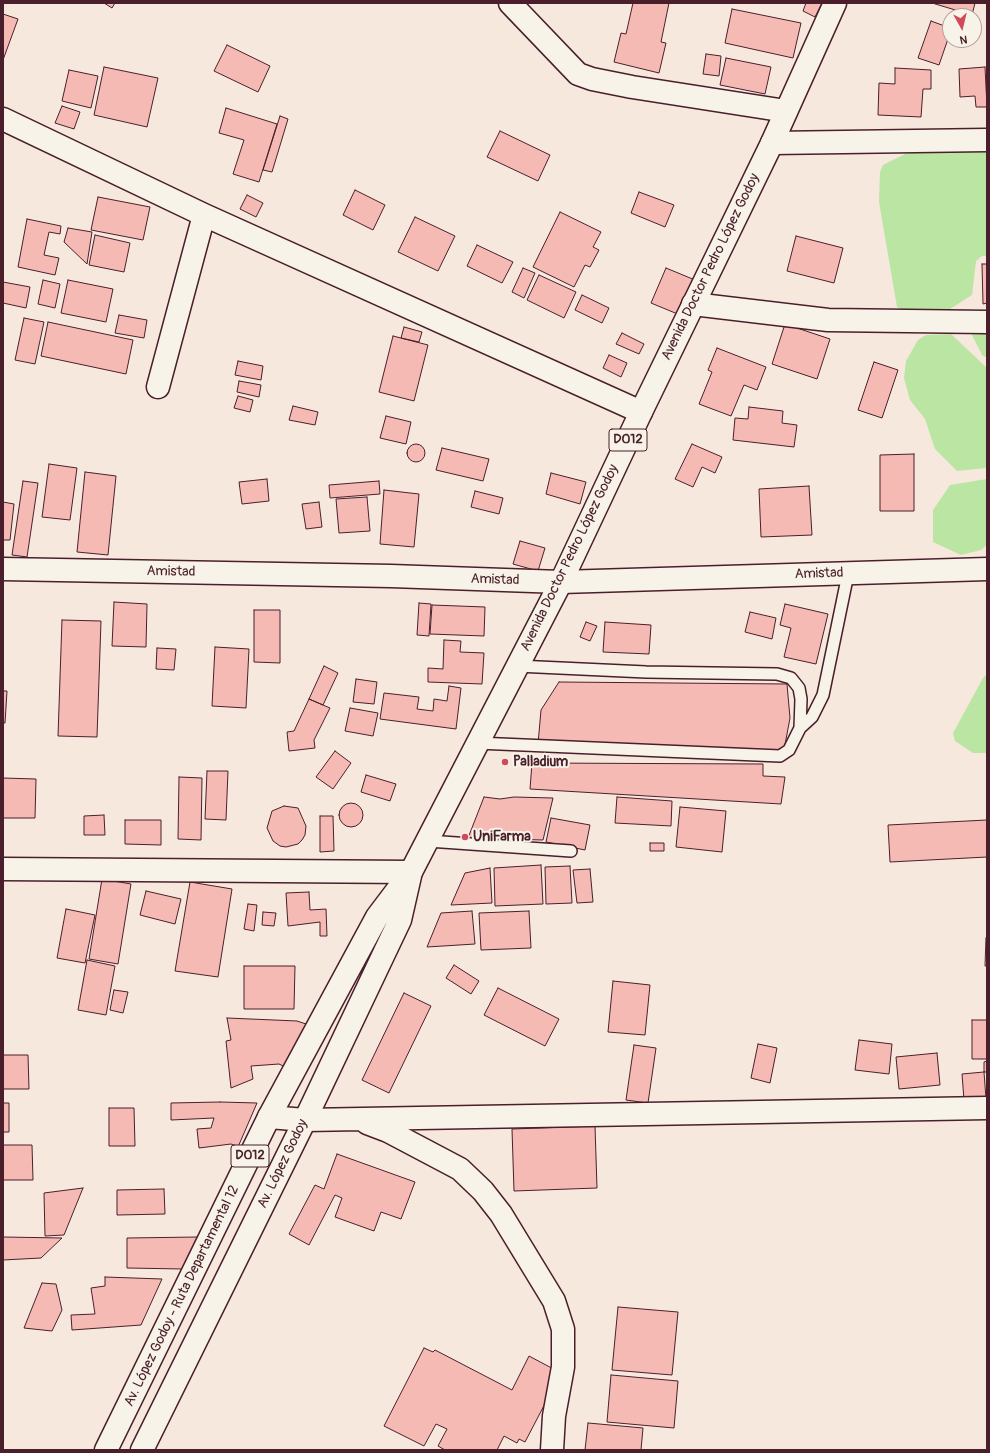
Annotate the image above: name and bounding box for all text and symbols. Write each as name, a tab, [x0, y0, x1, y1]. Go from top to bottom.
north arrow	[942, 8, 982, 48]
text: N	[959, 32, 968, 46]
street label: Avenida Doctor Pedro López Godoy	[658, 171, 764, 363]
road number: D012	[609, 429, 647, 451]
street label: Avenida Doctor Pedro López Godoy	[517, 462, 623, 654]
street label: Amistad	[146, 563, 196, 581]
street label: Amistad	[794, 565, 844, 583]
street label: Amistad	[470, 571, 520, 589]
place label: Palladium	[513, 754, 568, 770]
marker: Palladium	[500, 757, 510, 767]
place label: UniFarma	[473, 829, 531, 845]
marker: UniFarma	[460, 832, 470, 842]
street label: Av. López Godoy	[254, 1117, 312, 1211]
road number: D012	[231, 1145, 269, 1167]
street label: Av. López Godoy - Ruta Departamental 12	[121, 1183, 243, 1409]

